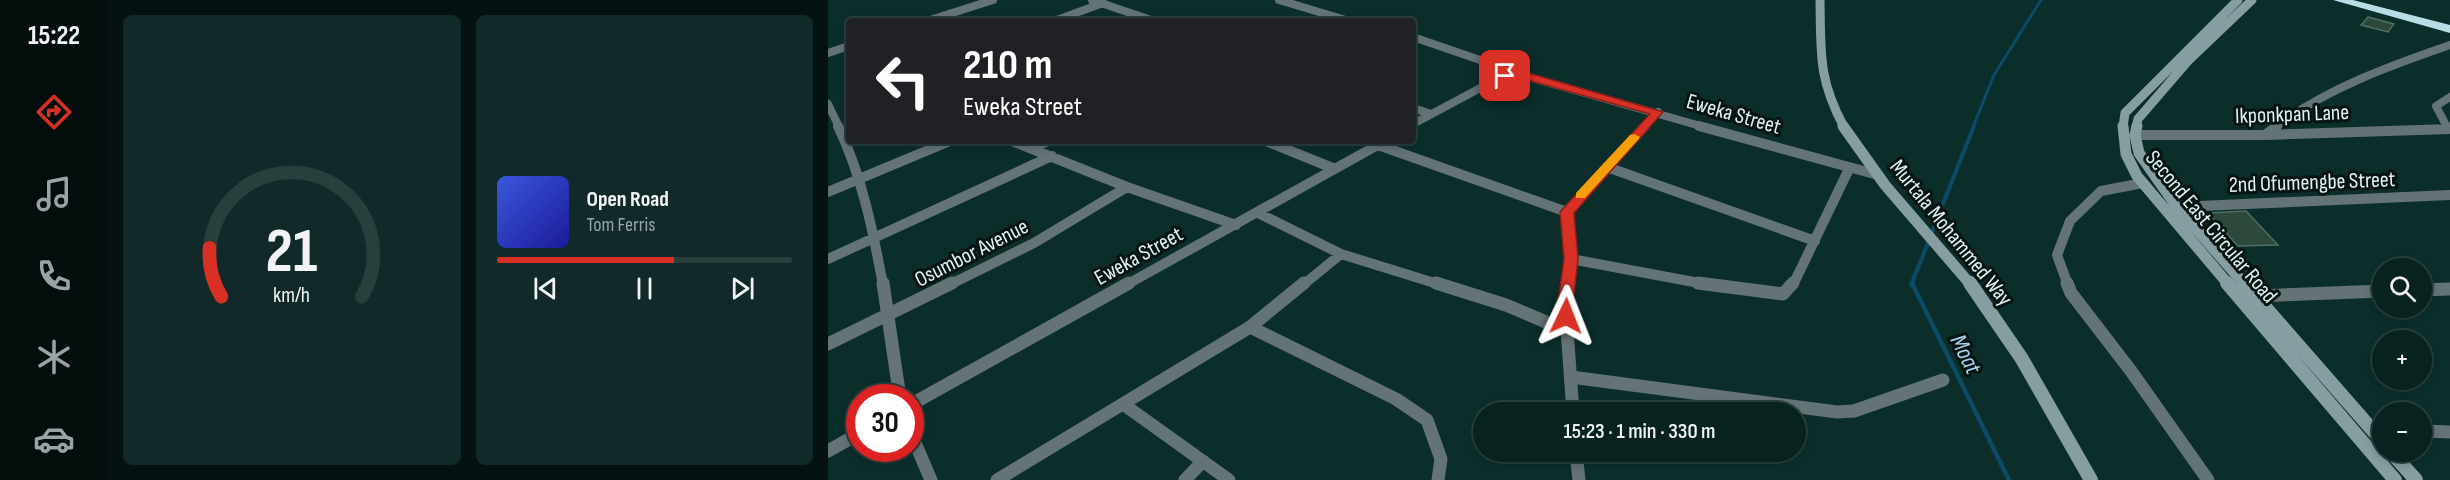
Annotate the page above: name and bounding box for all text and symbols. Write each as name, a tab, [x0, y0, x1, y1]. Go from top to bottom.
text: 15:22	[28, 20, 80, 52]
text: 210 m	[963, 40, 1052, 91]
icon: left	[864, 42, 942, 120]
pin	[1479, 50, 1530, 101]
icon: arrive	[1488, 59, 1521, 92]
street label: Eweka Street	[1683, 88, 1784, 141]
icon: directions	[33, 91, 75, 133]
text: Eweka Street	[963, 91, 1082, 123]
street label: Ikponkpan Lane	[2234, 99, 2350, 130]
street label: Second East Circular Road	[2139, 145, 2283, 309]
street label: Murtala Mohammed Way	[1884, 154, 2018, 312]
street label: 2nd Ofumengbe Street	[2228, 166, 2396, 199]
icon: music	[33, 173, 75, 215]
text: Open Road	[587, 186, 669, 213]
text: Tom Ferris	[587, 213, 655, 237]
street label: Osumbor Avenue	[910, 213, 1033, 293]
text: 21	[266, 215, 318, 290]
street label: Eweka Street	[1090, 221, 1188, 292]
icon: phone	[33, 255, 75, 297]
map controls	[2372, 258, 2432, 462]
button: search	[2372, 258, 2432, 318]
icon: previous	[529, 272, 562, 305]
icon: pause	[628, 272, 661, 305]
icon: next	[726, 272, 759, 305]
text: km/h	[273, 283, 310, 308]
position arrow	[1534, 284, 1598, 348]
water label: Moat	[1943, 330, 1988, 380]
button: +	[2372, 330, 2432, 390]
icon: climate	[33, 336, 75, 378]
speed limit sign: 30	[846, 384, 924, 462]
button: −	[2372, 402, 2432, 462]
icon: car	[33, 418, 75, 460]
text: 15:23 · 1 min · 330 m	[1563, 418, 1716, 445]

